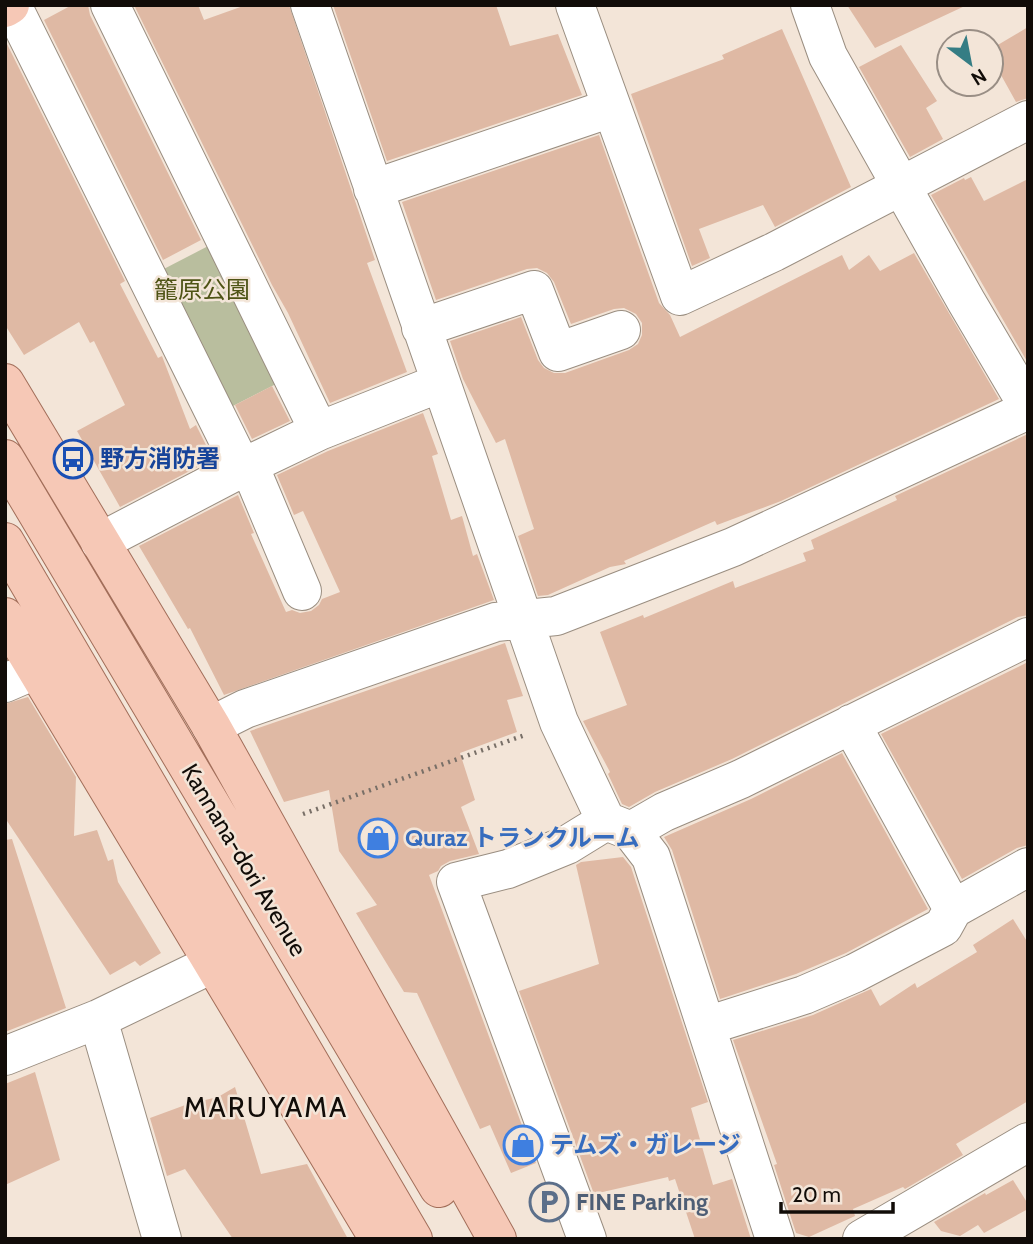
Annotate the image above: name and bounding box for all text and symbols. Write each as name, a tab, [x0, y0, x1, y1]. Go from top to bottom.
north arrow	[935, 28, 1005, 98]
text: N	[967, 64, 991, 90]
park label: 籠原公園	[154, 275, 250, 304]
bus stop icon: 野方消防署	[52, 438, 94, 480]
place label: 野方消防署	[100, 444, 220, 473]
street label: Kannana-dori Avenue	[176, 758, 313, 961]
shop icon: Quraz トランクルーム	[357, 817, 399, 859]
place label: Quraz トランクルーム	[405, 823, 639, 852]
district label: MARUYAMA	[184, 1090, 348, 1124]
shop icon: テムズ・ガレージ	[502, 1124, 544, 1166]
place label: テムズ・ガレージ	[550, 1130, 741, 1159]
scale bar	[781, 1170, 893, 1214]
parking icon: FINE Parking	[528, 1181, 570, 1223]
text: 20 m	[792, 1182, 841, 1207]
place label: FINE Parking	[576, 1187, 708, 1216]

